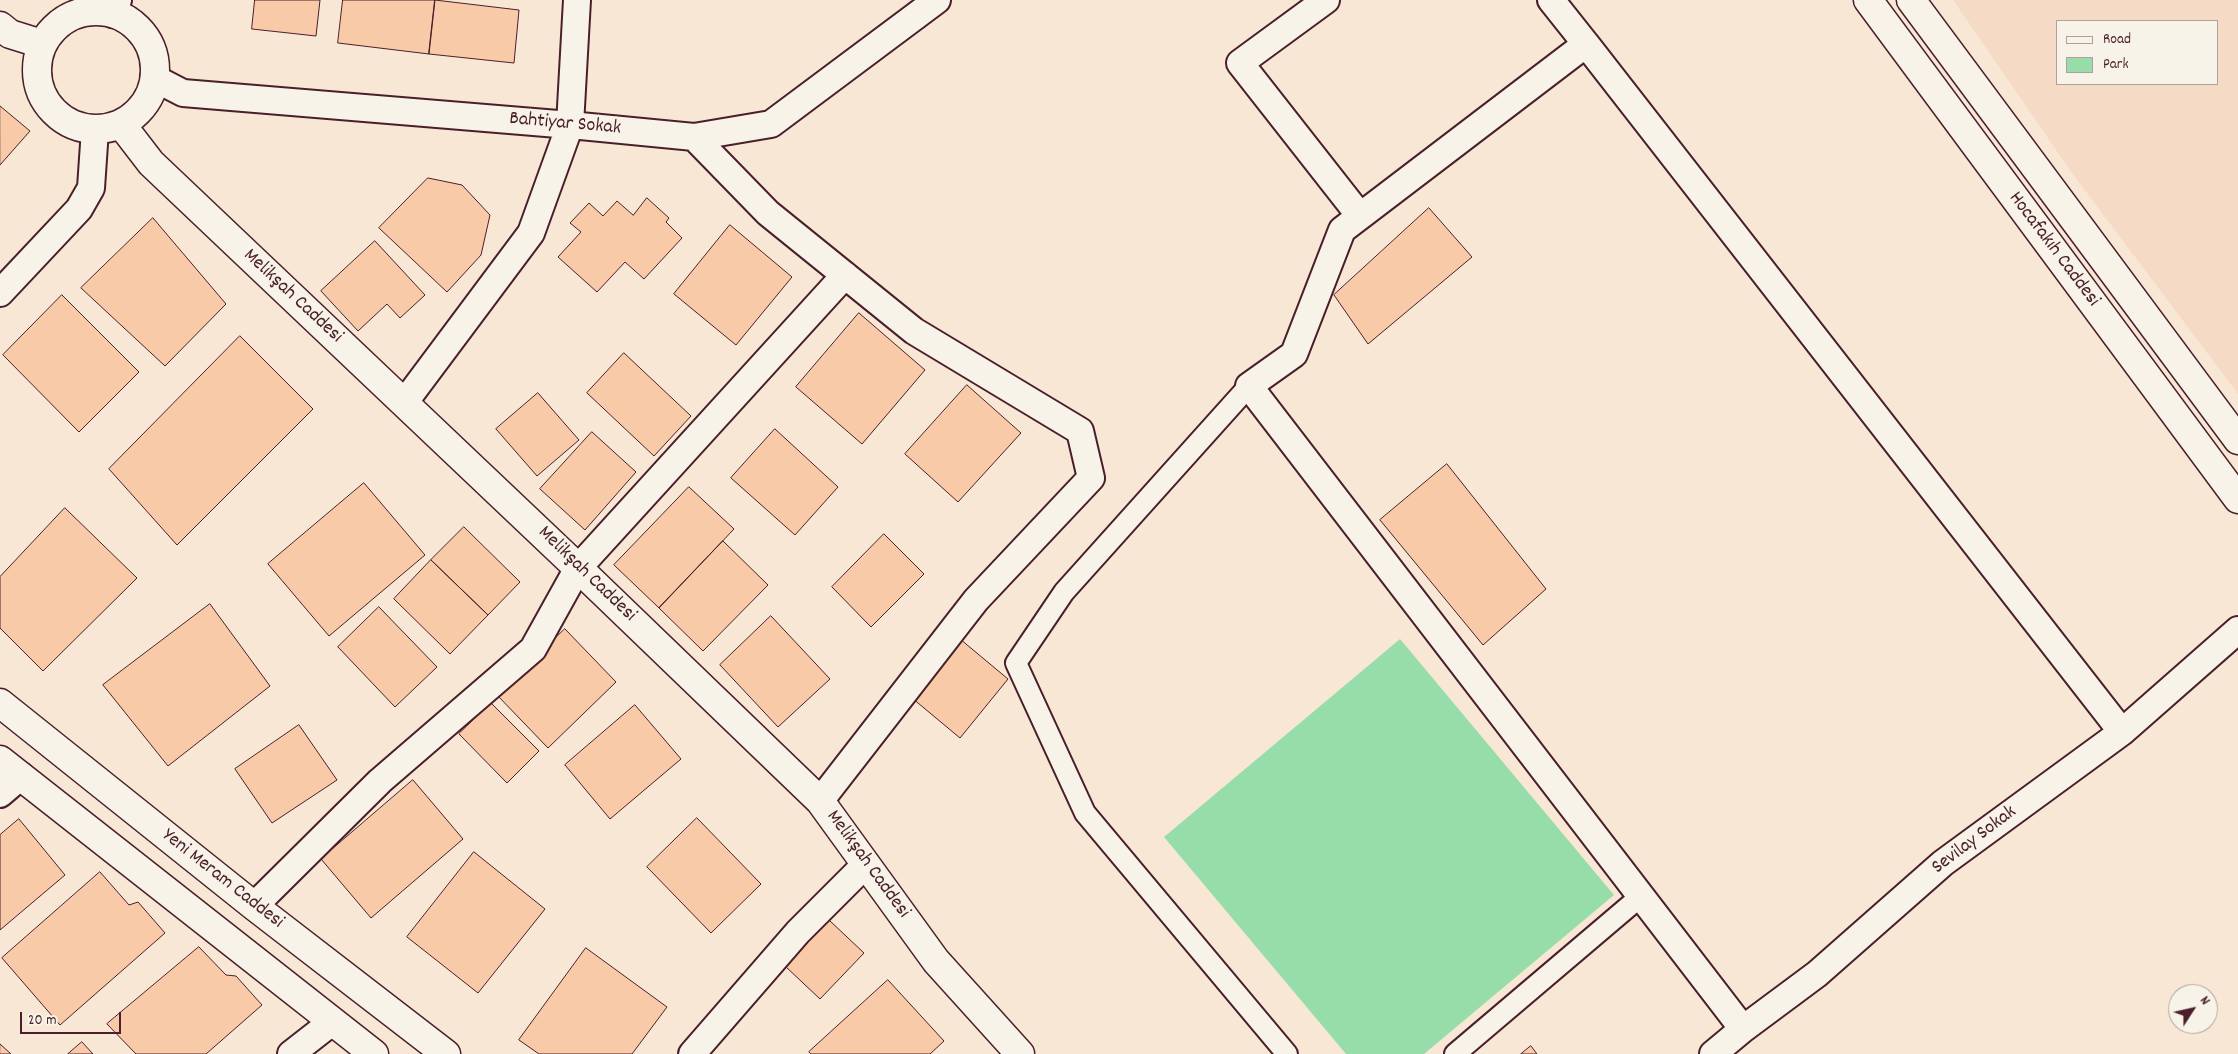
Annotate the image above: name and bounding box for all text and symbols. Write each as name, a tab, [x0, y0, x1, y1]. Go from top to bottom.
legend	[2056, 20, 2218, 85]
text: Road	[2103, 29, 2131, 51]
text: Park	[2103, 54, 2129, 76]
street label: Bahtiyar Sokak	[508, 108, 622, 142]
street label: Hocafakıh Caddesi	[2002, 188, 2104, 312]
street label: Melikşah Caddesi	[237, 245, 347, 349]
street label: Melikşah Caddesi	[532, 522, 640, 628]
street label: Sevilay Sokak	[1928, 801, 2022, 881]
street label: Melikşah Caddesi	[820, 806, 914, 924]
street label: Yeni Meram Caddesi	[156, 825, 288, 935]
north arrow	[2168, 984, 2218, 1034]
text: N	[2194, 992, 2215, 1010]
scale bar	[22, 1002, 124, 1034]
text: 20 m	[28, 1010, 56, 1032]

